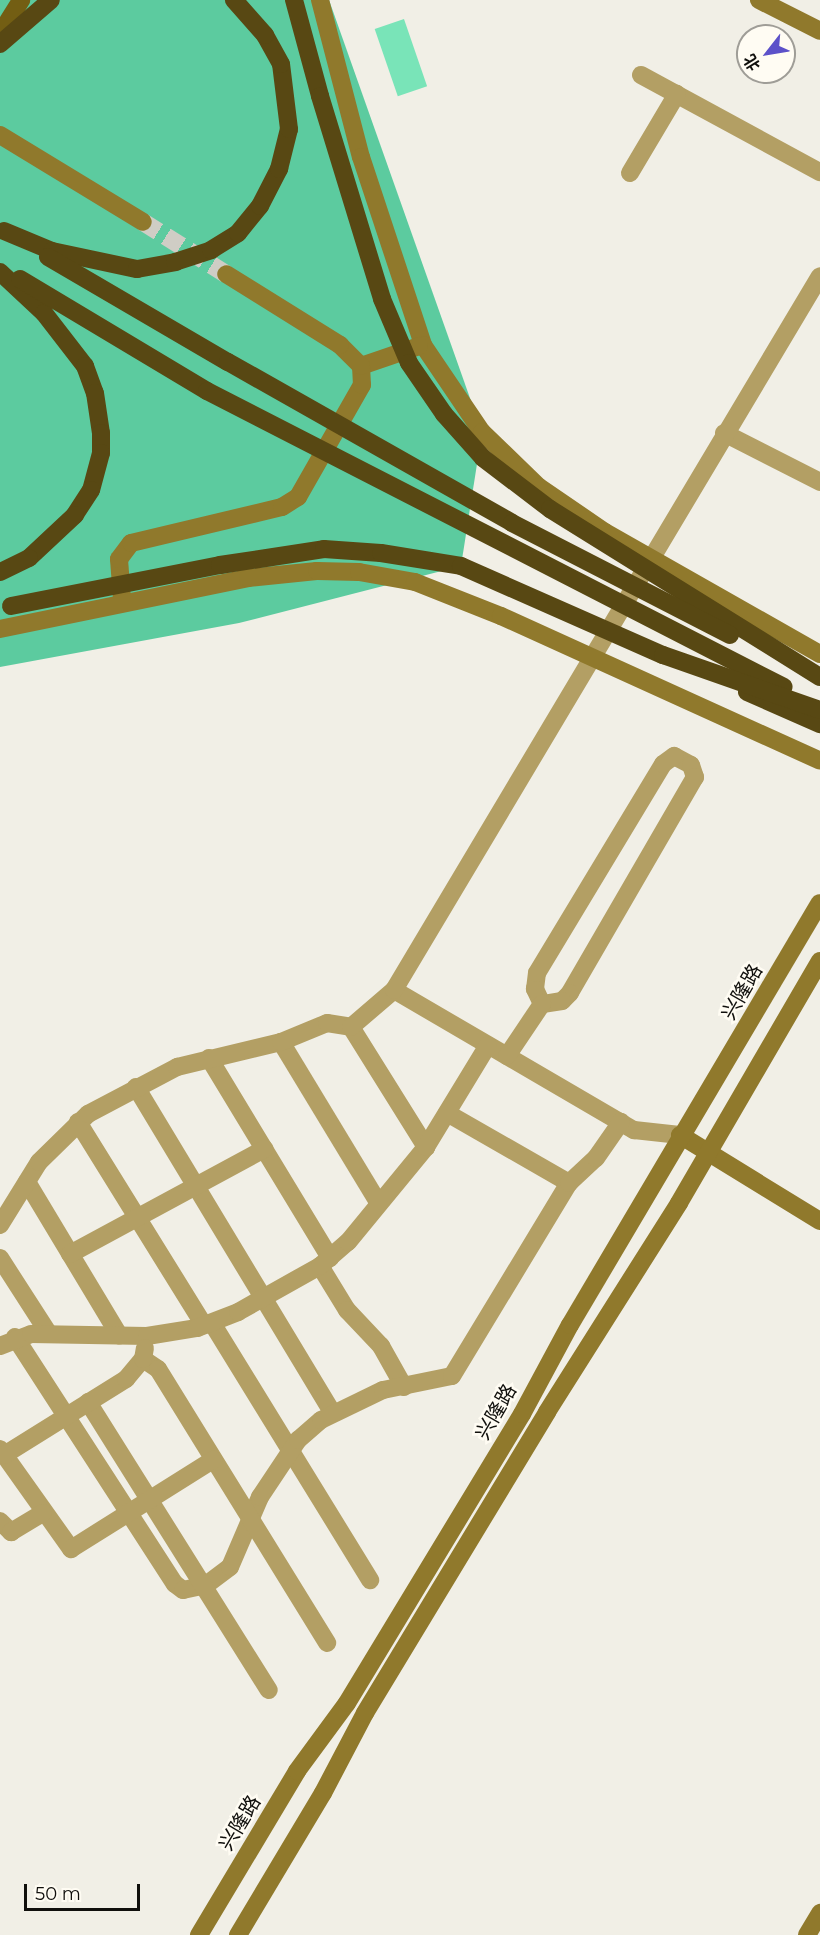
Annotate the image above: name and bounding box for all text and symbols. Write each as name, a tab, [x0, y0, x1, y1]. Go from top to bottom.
north arrow	[736, 24, 796, 84]
text: 北	[740, 51, 764, 74]
street label: 兴隆路	[717, 960, 767, 1024]
street label: 兴隆路	[471, 1380, 521, 1444]
street label: 兴隆路	[214, 1791, 266, 1855]
scale bar	[27, 1872, 142, 1910]
text: 50 m	[35, 1883, 81, 1905]

